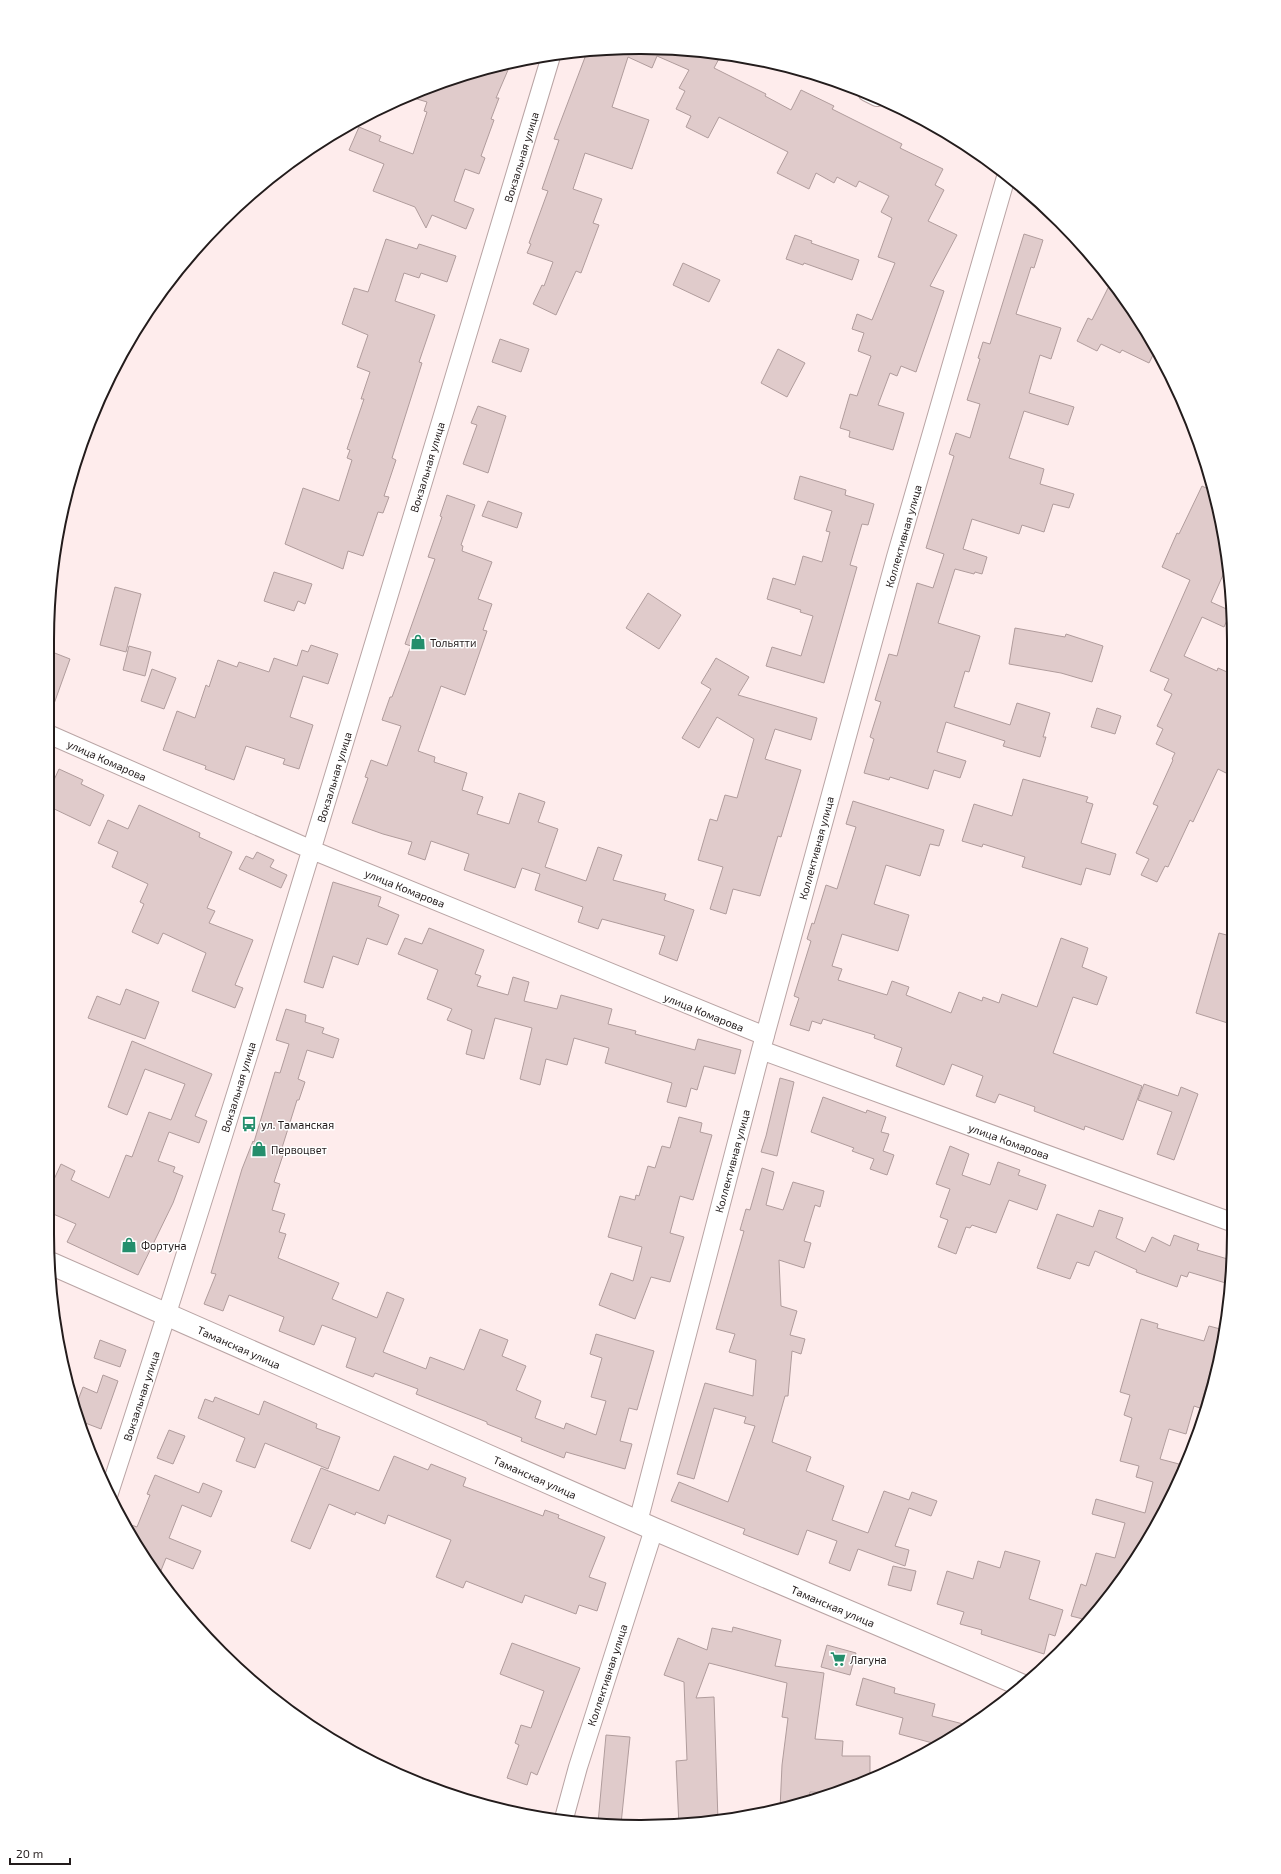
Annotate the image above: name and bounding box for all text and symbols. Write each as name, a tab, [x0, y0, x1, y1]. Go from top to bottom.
street label: Вокзальная улица	[501, 110, 542, 204]
street label: Вокзальная улица	[407, 420, 448, 514]
street label: Коллективная улица	[882, 483, 925, 589]
shop icon: Тольятти	[409, 633, 427, 651]
place label: Тольятти	[430, 636, 476, 649]
street label: Вокзальная улица	[314, 730, 355, 824]
street label: улица Комарова	[65, 737, 149, 784]
street label: Коллективная улица	[796, 795, 837, 901]
street label: улица Комарова	[363, 866, 447, 911]
street label: улица Комарова	[662, 990, 746, 1035]
street label: Вокзальная улица	[218, 1040, 259, 1134]
street label: Коллективная улица	[712, 1108, 753, 1214]
bus stop icon: ул. Таманская	[240, 1115, 258, 1133]
place label: ул. Таманская	[261, 1118, 334, 1132]
street label: улица Комарова	[966, 1120, 1051, 1163]
shop icon: Первоцвет	[250, 1140, 268, 1158]
place label: Первоцвет	[271, 1143, 327, 1156]
shop icon: Фортуна	[120, 1236, 138, 1254]
place label: Фортуна	[141, 1239, 186, 1253]
street label: Таманская улица	[195, 1323, 283, 1372]
street label: Вокзальная улица	[120, 1349, 163, 1443]
street label: Таманская улица	[491, 1453, 579, 1502]
street label: Таманская улица	[789, 1582, 877, 1630]
street label: Коллективная улица	[584, 1622, 631, 1728]
supermarket icon: Лагуна	[829, 1650, 847, 1668]
place label: Лагуна	[850, 1653, 887, 1667]
scale bar	[10, 1840, 70, 1866]
text: 20 m	[16, 1846, 43, 1860]

